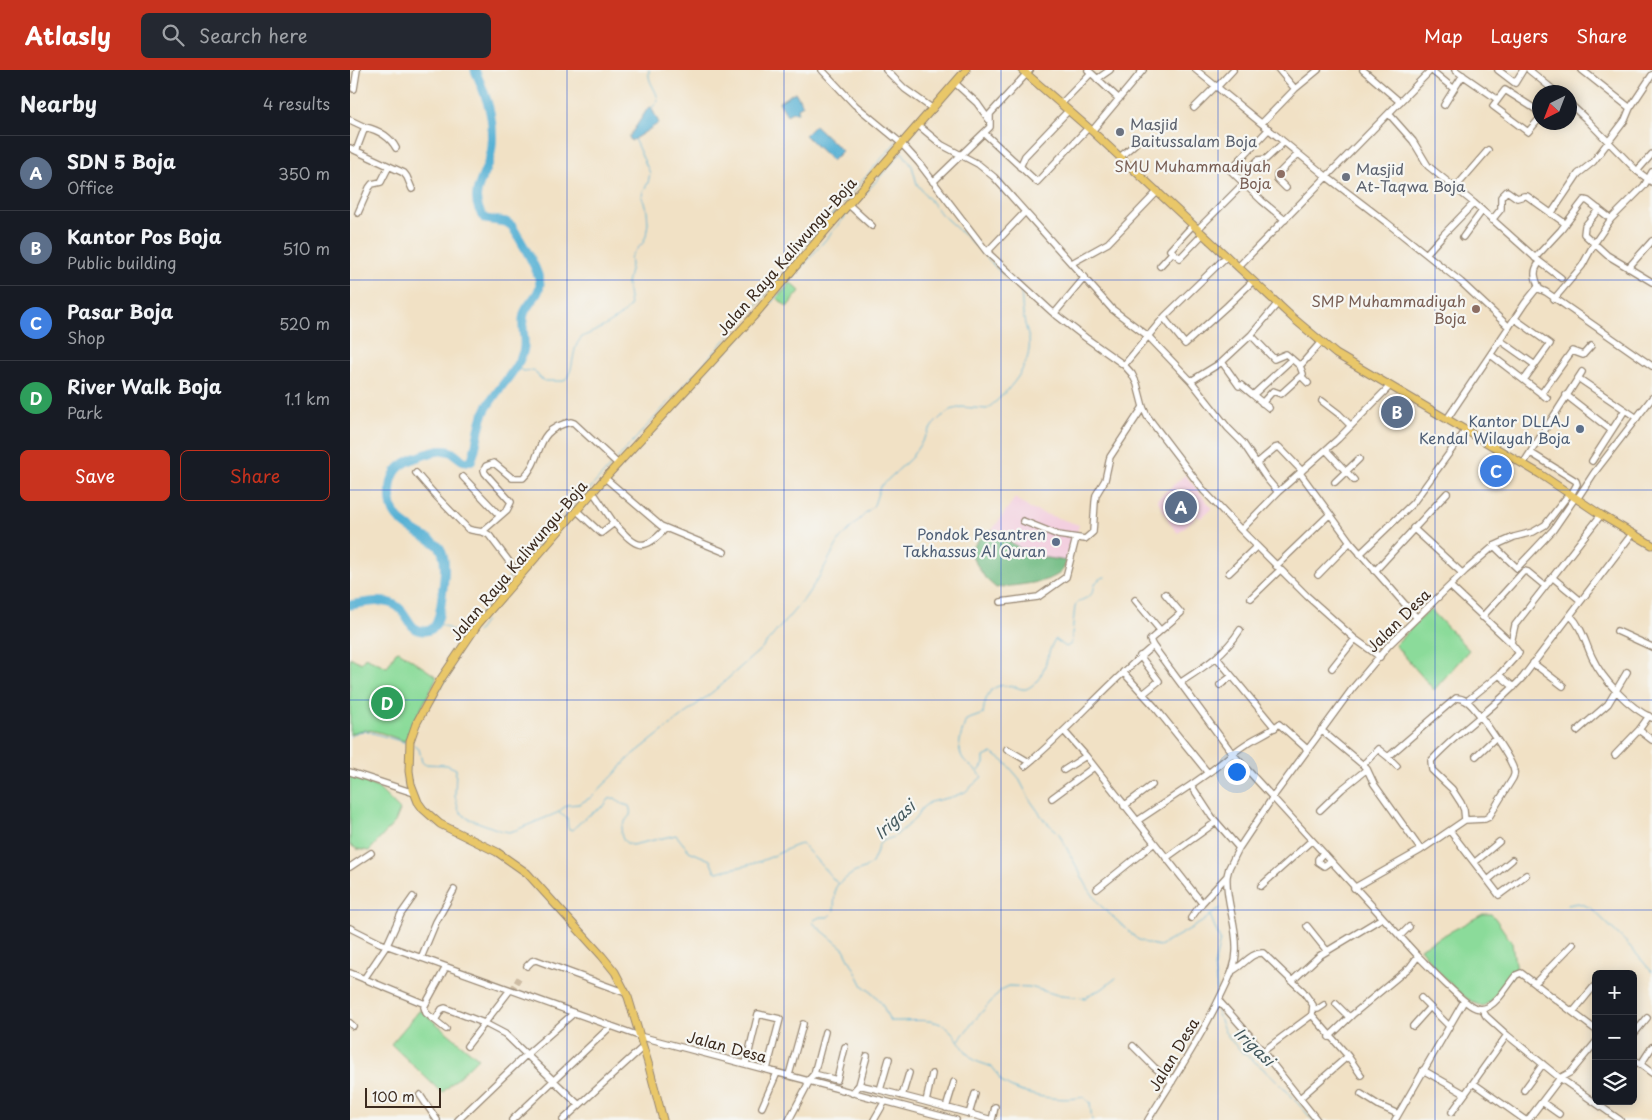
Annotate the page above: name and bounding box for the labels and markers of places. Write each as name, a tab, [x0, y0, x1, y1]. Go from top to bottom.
place label: Masjid Baitussalam Boja	[1130, 112, 1257, 152]
marker: Masjid Baitussalam Boja	[1114, 126, 1126, 138]
place label: SMU Muhammadiyah Boja	[1114, 154, 1272, 194]
place label: Masjid At-Taqwa Boja	[1356, 157, 1466, 197]
marker: SMU Muhammadiyah Boja	[1275, 168, 1287, 180]
marker: Masjid At-Taqwa Boja	[1340, 171, 1352, 183]
place label: SMP Muhammadiyah Boja	[1311, 289, 1467, 329]
marker: SMP Muhammadiyah Boja	[1470, 303, 1482, 315]
pin: B	[1381, 393, 1413, 431]
place label: Kantor DLLAJ Kendal Wilayah Boja	[1419, 409, 1571, 449]
marker: Kantor DLLAJ Kendal Wilayah Boja	[1574, 423, 1586, 435]
pin: C	[1480, 452, 1512, 490]
pin: A	[1165, 488, 1197, 526]
place label: Pondok Pesantren Takhassus Al Quran	[903, 522, 1046, 562]
marker: Pondok Pesantren Takhassus Al Quran	[1050, 536, 1062, 548]
pin: D	[371, 684, 403, 722]

